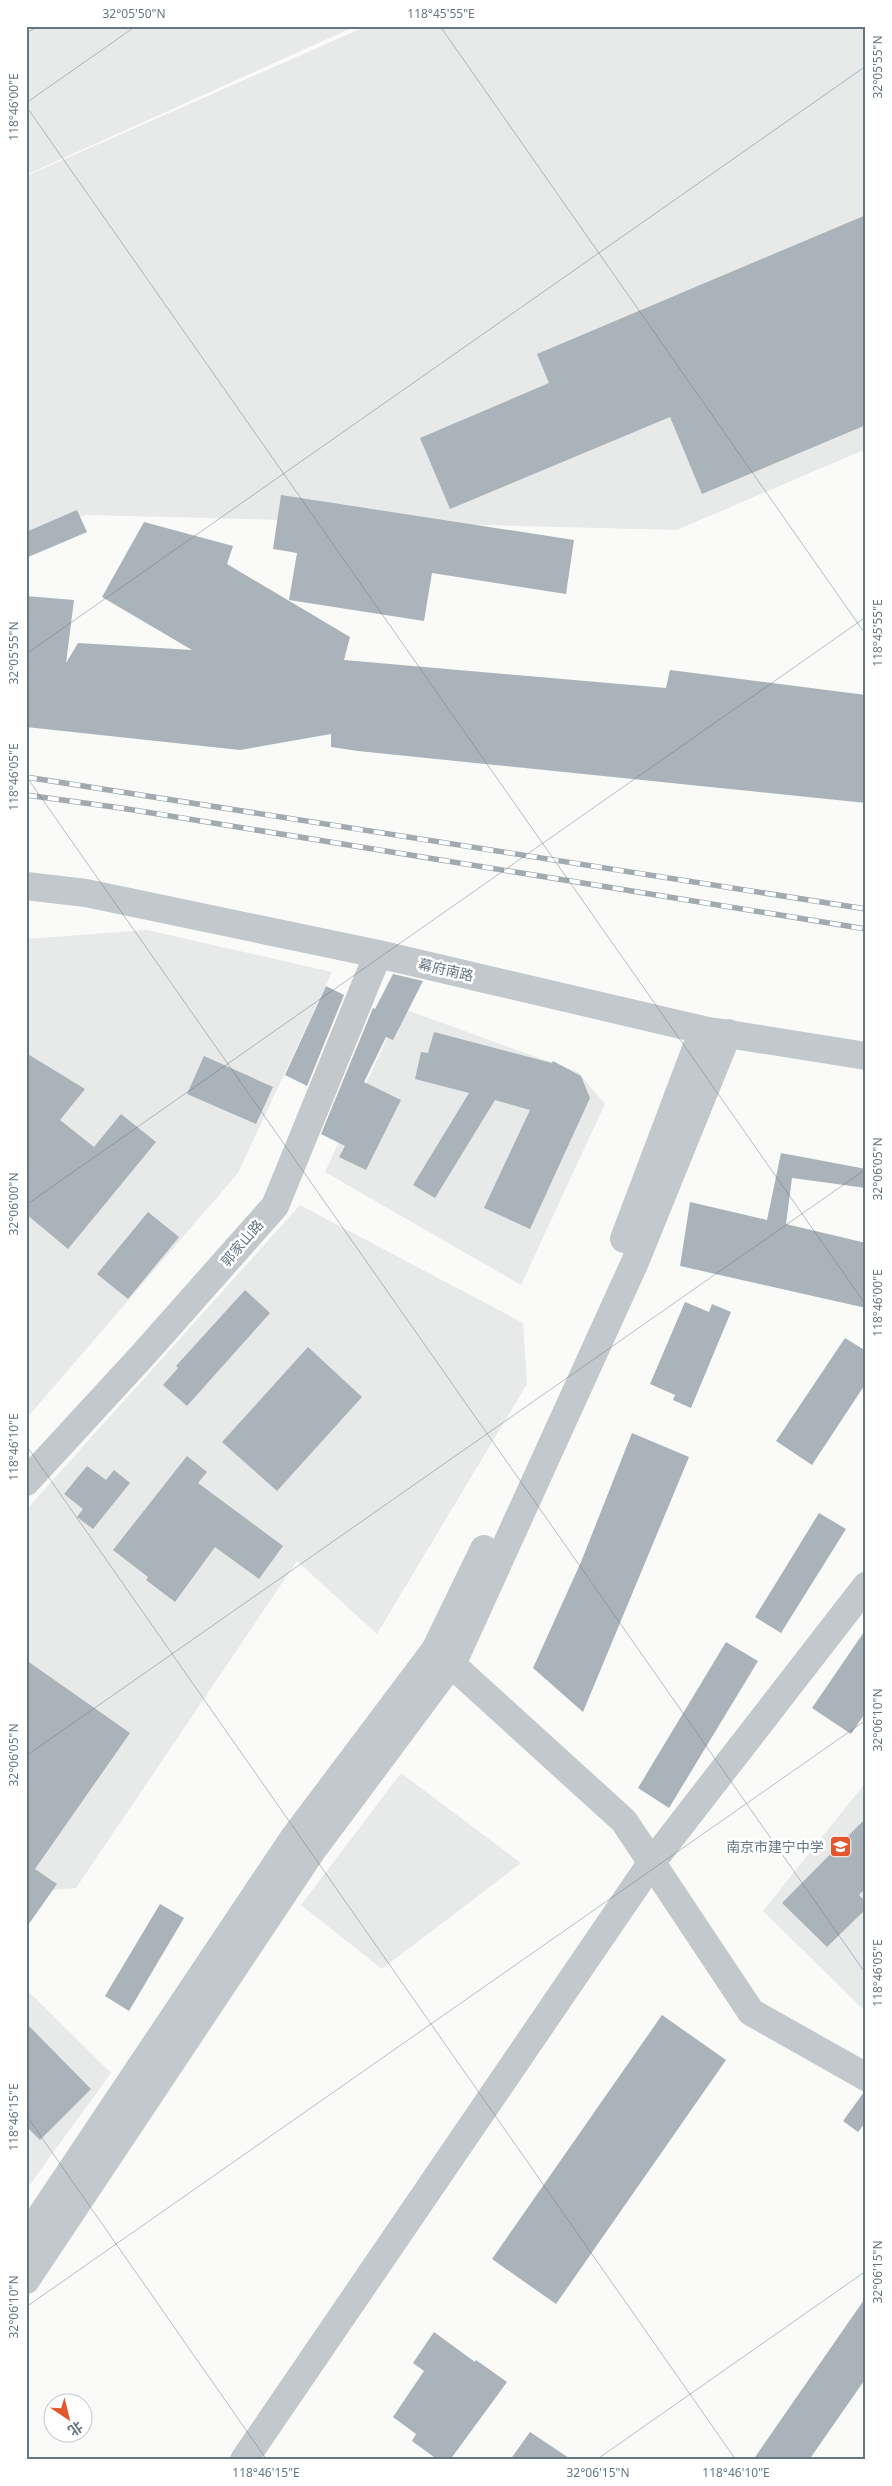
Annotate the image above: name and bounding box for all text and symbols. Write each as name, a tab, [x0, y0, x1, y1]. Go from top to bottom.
text: 32°05'50"N	[102, 5, 166, 22]
text: 118°45'55"E	[407, 5, 475, 22]
text: 32°05'55"N	[869, 35, 886, 99]
text: 118°46'00"E	[5, 73, 22, 141]
text: 118°45'55"E	[869, 599, 886, 667]
text: 32°05'55"N	[5, 621, 22, 685]
text: 118°46'05"E	[5, 743, 22, 811]
street label: 幕府南路	[417, 954, 476, 985]
text: 32°06'05"N	[869, 1137, 886, 1201]
text: 32°06'00"N	[5, 1172, 22, 1236]
street label: 郭家山路	[216, 1215, 267, 1270]
text: 118°46'00"E	[869, 1269, 886, 1337]
text: 118°46'10"E	[5, 1413, 22, 1481]
text: 32°06'10"N	[869, 1688, 886, 1752]
text: 32°06'05"N	[5, 1723, 22, 1787]
school or university icon: 南京市建宁中学	[828, 1835, 852, 1859]
place label: 南京市建宁中学	[726, 1837, 824, 1856]
text: 118°46'05"E	[869, 1939, 886, 2007]
text: 118°46'15"E	[5, 2083, 22, 2151]
text: 32°06'15"N	[869, 2240, 886, 2304]
text: 32°06'10"N	[5, 2275, 22, 2339]
north arrow	[42, 2394, 92, 2444]
text: 北	[65, 2417, 87, 2441]
text: 118°46'15"E	[232, 2464, 300, 2481]
text: 32°06'15"N	[566, 2464, 630, 2481]
text: 118°46'10"E	[702, 2464, 770, 2481]

